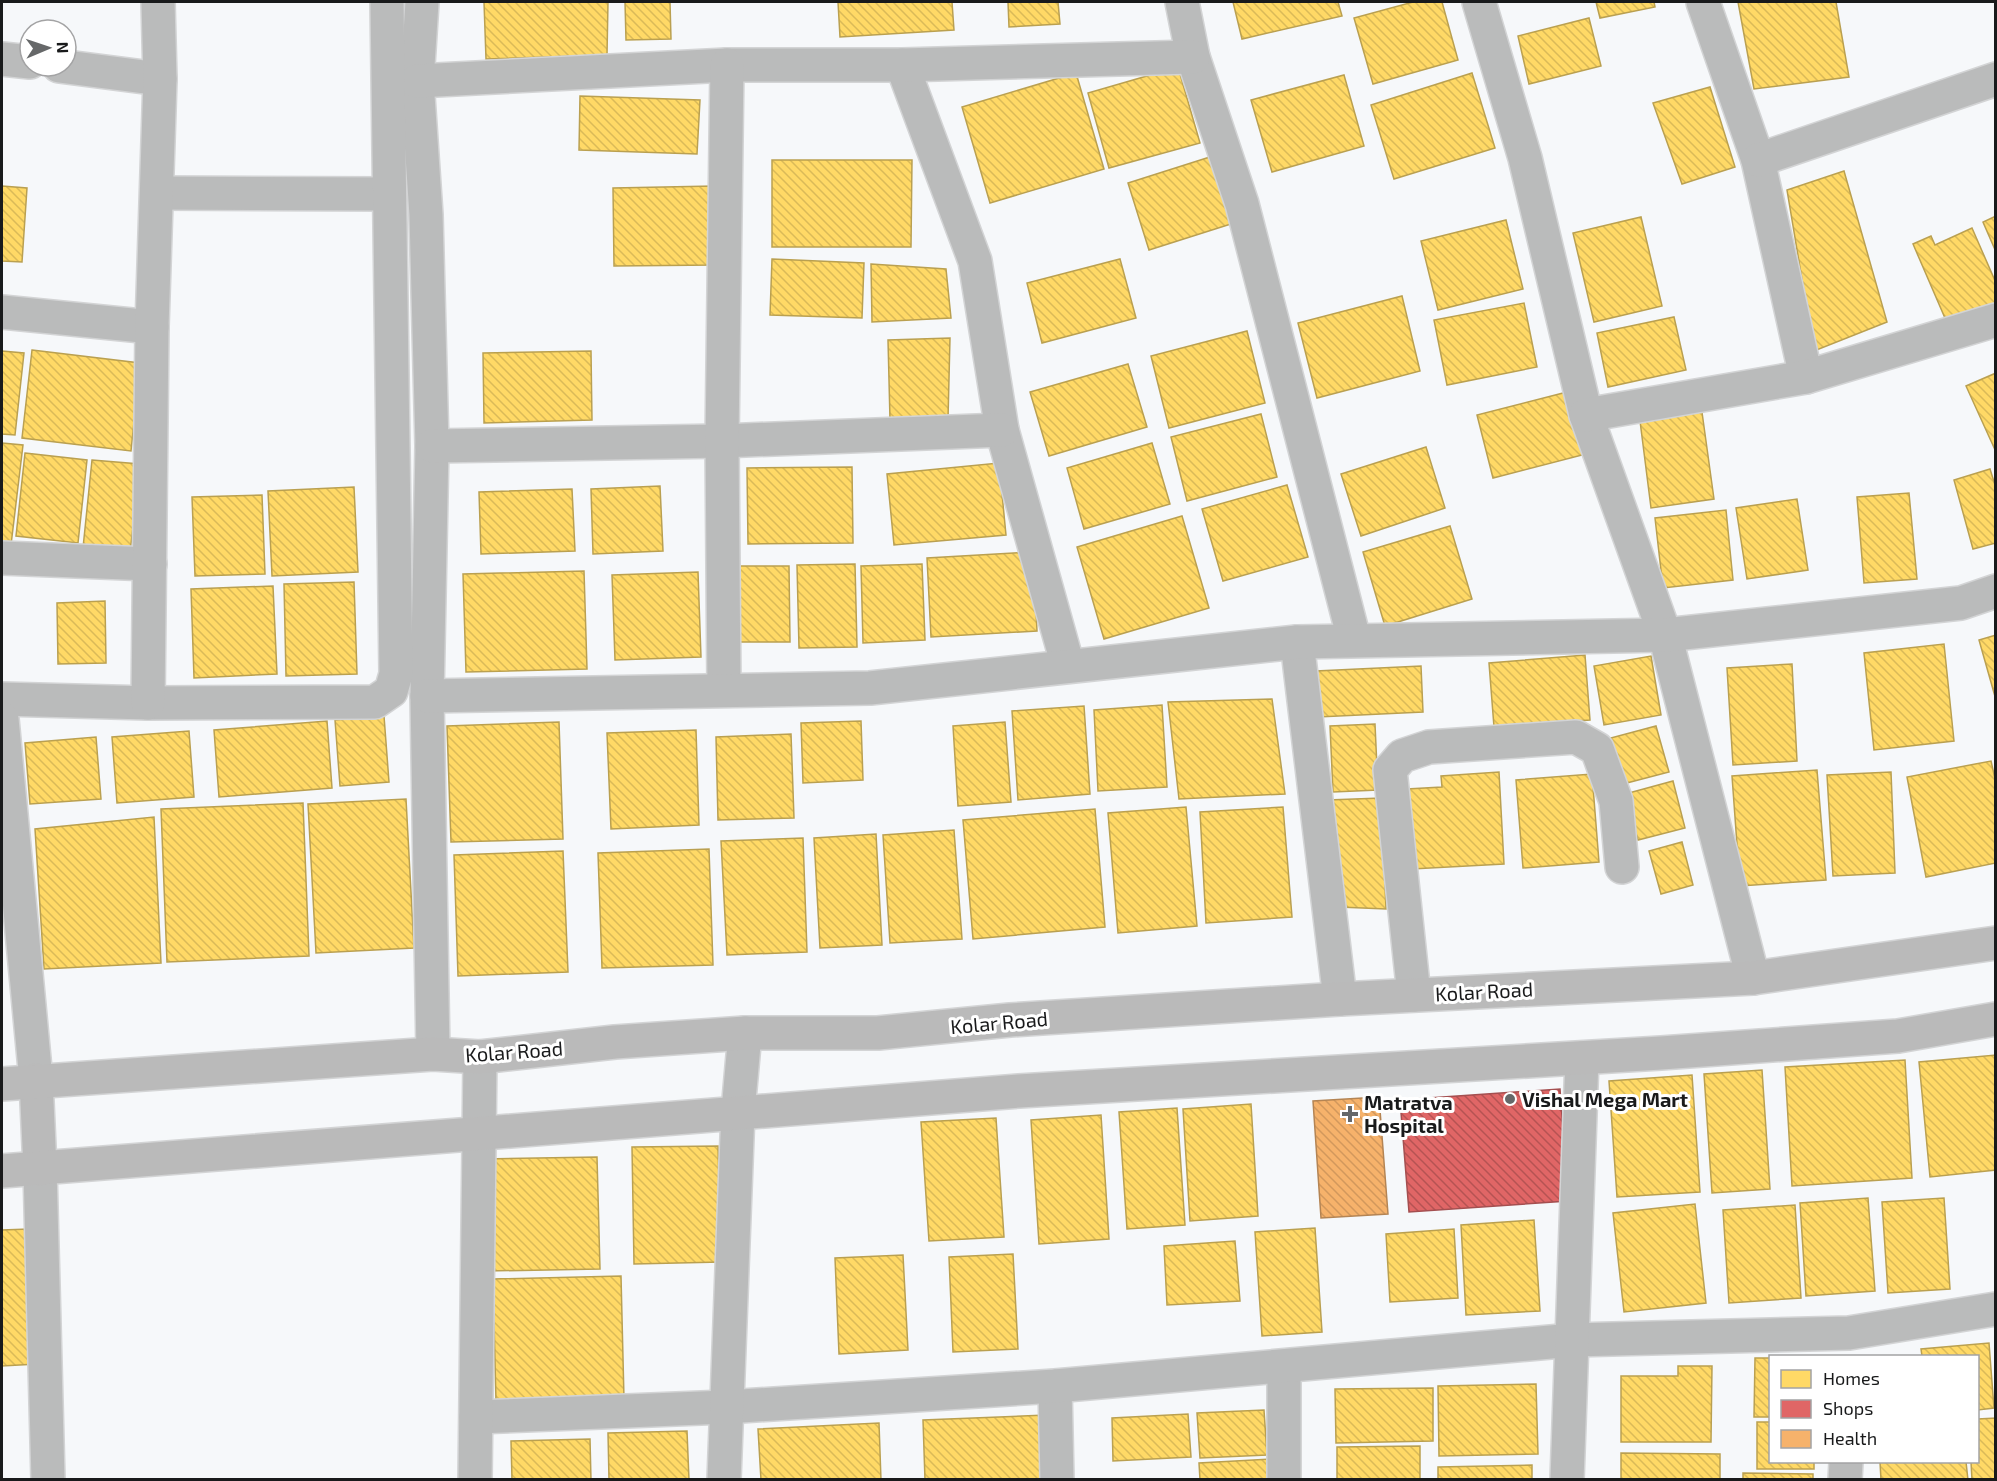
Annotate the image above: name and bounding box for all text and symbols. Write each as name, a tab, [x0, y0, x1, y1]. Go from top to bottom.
north arrow	[18, 18, 78, 78]
text: N	[54, 41, 73, 54]
street label: Kolar Road	[1434, 976, 1534, 1006]
street label: Kolar Road	[949, 1006, 1049, 1038]
street label: Kolar Road	[464, 1036, 564, 1066]
place label: Vishal Mega Mart	[1522, 1087, 1688, 1111]
place label: Matratva Hospital	[1364, 1090, 1453, 1137]
marker: Vishal Mega Mart	[1503, 1092, 1517, 1106]
marker: Matratva Hospital	[1341, 1105, 1359, 1123]
legend	[1769, 1355, 1979, 1463]
text: Homes	[1823, 1367, 1880, 1389]
text: Shops	[1823, 1397, 1873, 1419]
text: Health	[1823, 1427, 1877, 1449]

